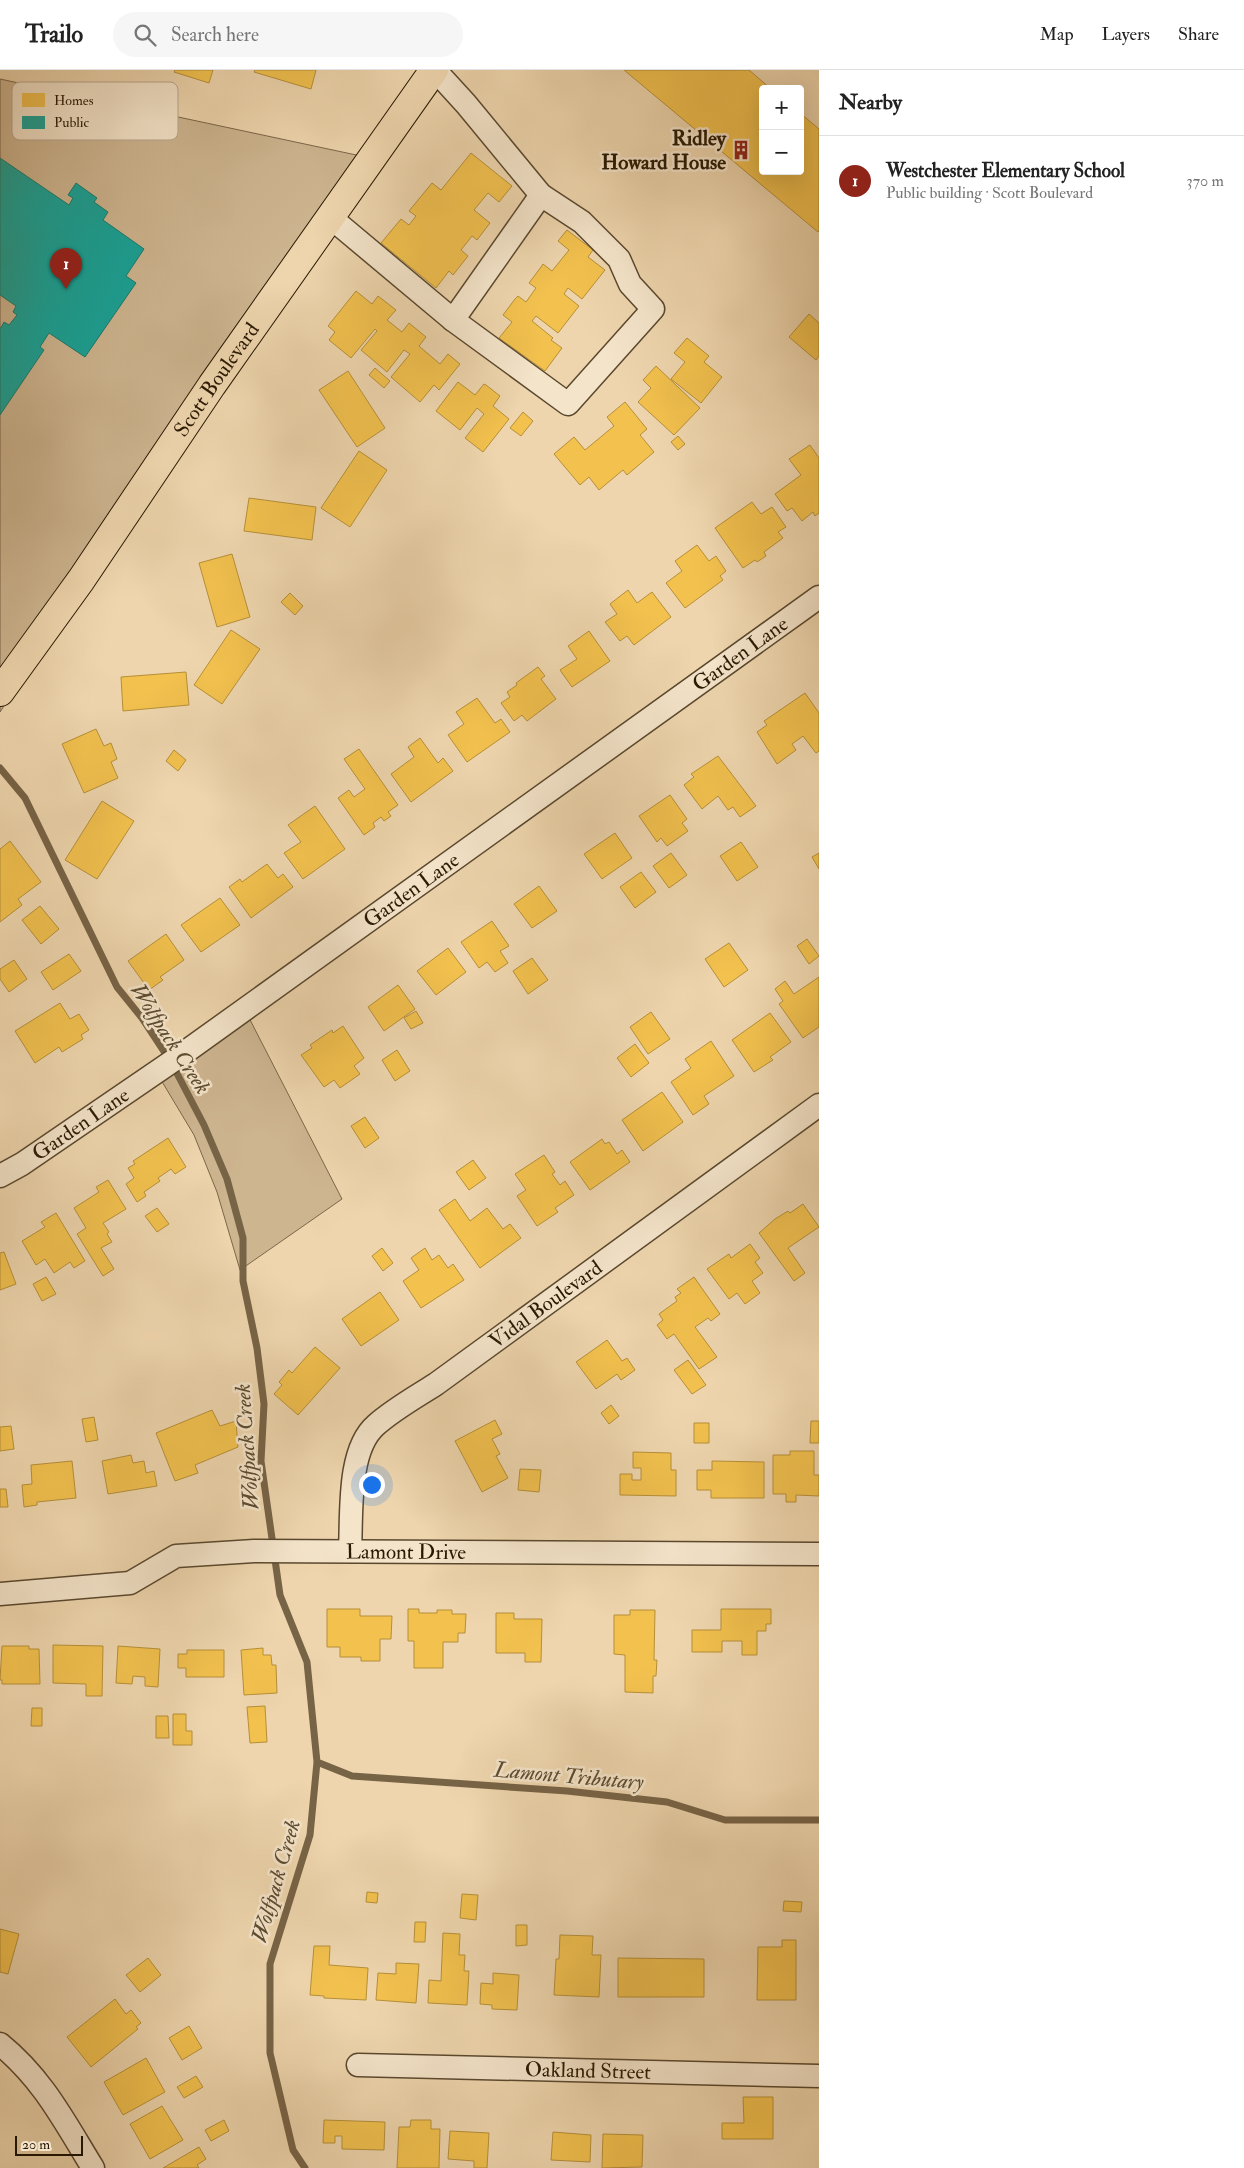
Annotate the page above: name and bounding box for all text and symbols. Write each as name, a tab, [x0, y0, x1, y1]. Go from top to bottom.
search box	[113, 12, 463, 57]
text: Trailo	[25, 19, 83, 50]
icon: search	[131, 21, 159, 49]
text: Search here	[171, 23, 259, 47]
text: Map	[1040, 23, 1074, 46]
text: Layers	[1102, 23, 1150, 46]
text: Share	[1178, 23, 1219, 46]
legend	[12, 82, 178, 140]
map controls	[759, 85, 804, 175]
button: +	[759, 85, 804, 130]
text: Nearby	[839, 89, 902, 116]
text: Homes	[54, 92, 94, 109]
text: Public	[54, 114, 89, 131]
place label: Ridley Howard House	[601, 125, 727, 176]
button: −	[759, 130, 804, 175]
building icon: Ridley Howard House	[730, 139, 752, 161]
text: Westchester Elementary School	[886, 159, 1125, 183]
text: 1	[852, 171, 858, 191]
text: 370 m	[1187, 171, 1224, 191]
text: Public building · Scott Boulevard	[886, 183, 1093, 203]
pin: 1	[50, 248, 82, 289]
street label: Scott Boulevard	[168, 317, 266, 442]
street label: Garden Lane	[687, 610, 794, 698]
street label: Garden Lane	[358, 847, 465, 934]
water label: Wolfpack Creek	[124, 978, 216, 1099]
street label: Garden Lane	[27, 1082, 135, 1167]
street label: Vidal Boulevard	[484, 1254, 608, 1355]
water label: Wolfpack Creek	[229, 1383, 265, 1511]
your location	[359, 1472, 385, 1498]
street label: Lamont Drive	[346, 1538, 466, 1566]
water label: Lamont Tributary	[492, 1755, 645, 1797]
water label: Wolfpack Creek	[245, 1816, 307, 1946]
street label: Oakland Street	[525, 2056, 651, 2086]
scale bar	[15, 2133, 82, 2156]
text: 20 m	[22, 2136, 50, 2153]

